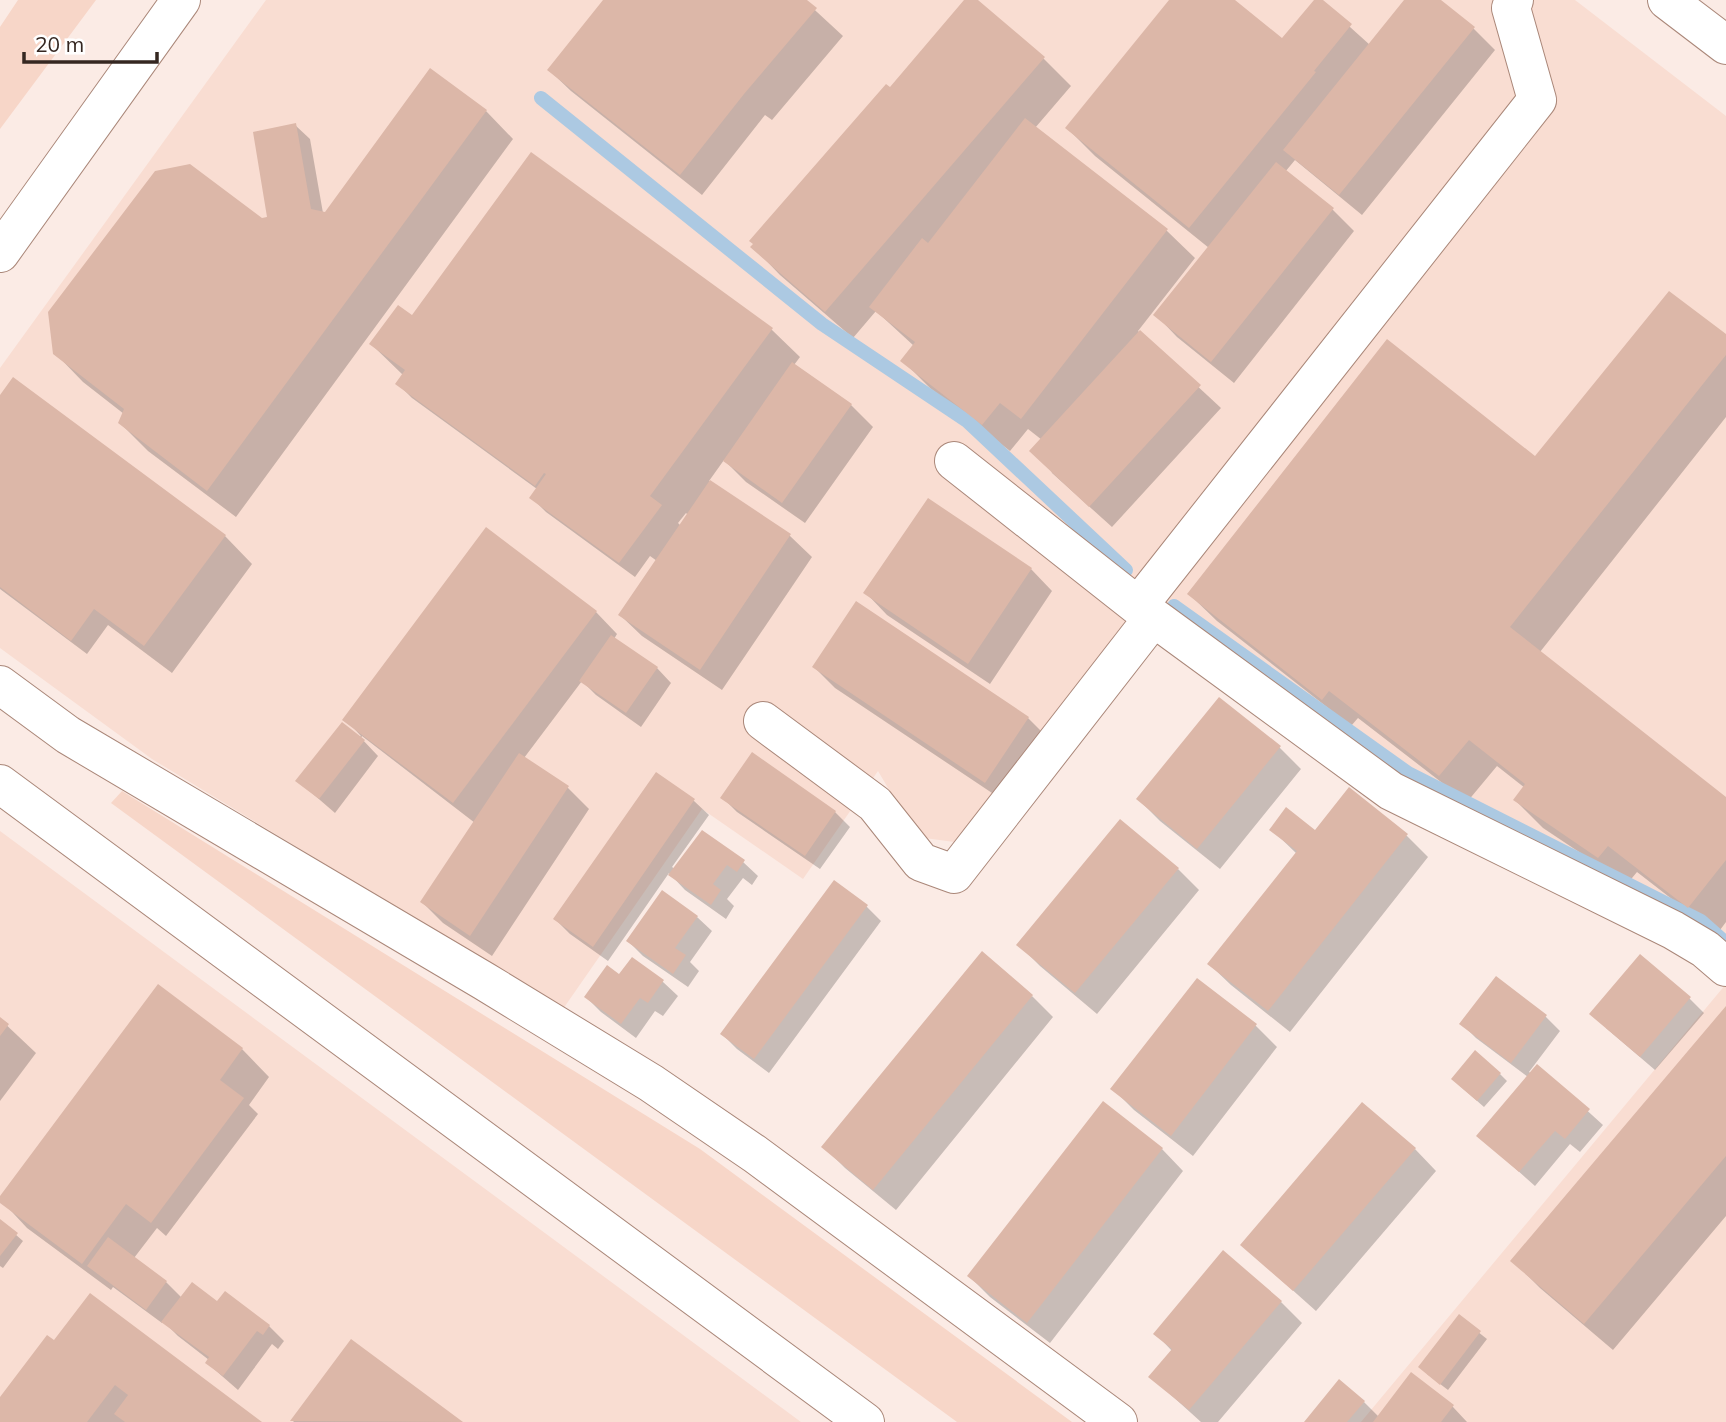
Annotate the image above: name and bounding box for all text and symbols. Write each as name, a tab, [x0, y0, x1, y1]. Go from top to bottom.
scale bar	[24, 21, 158, 65]
text: 20 m	[35, 31, 84, 57]

